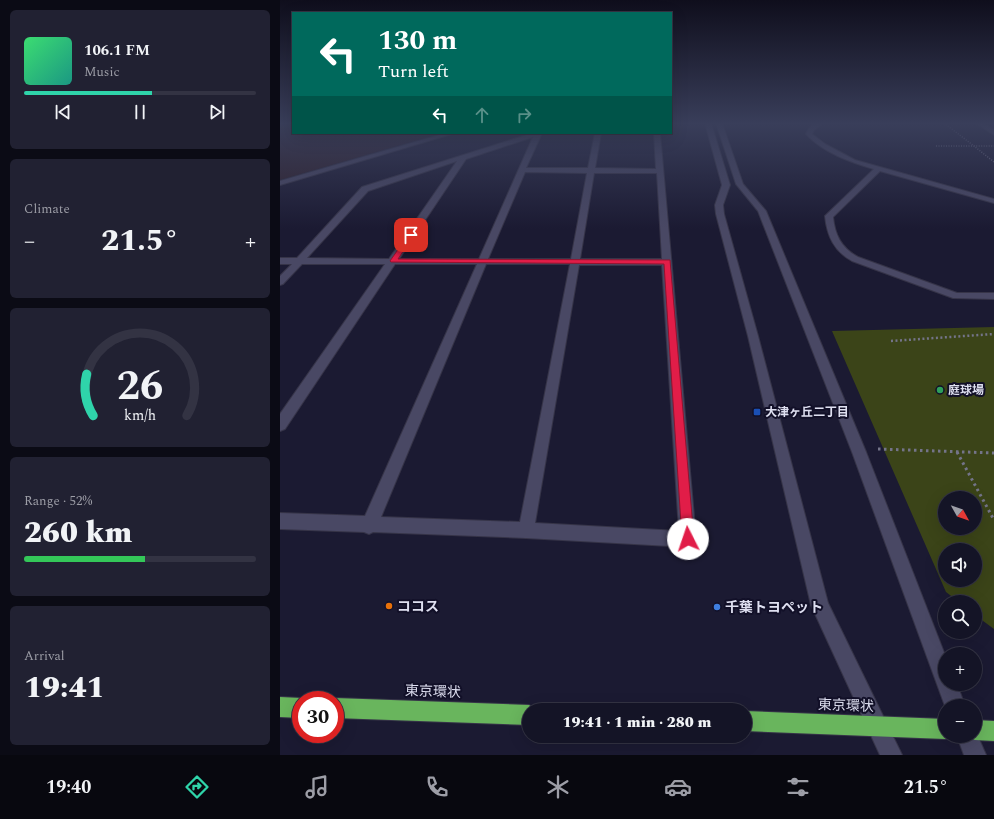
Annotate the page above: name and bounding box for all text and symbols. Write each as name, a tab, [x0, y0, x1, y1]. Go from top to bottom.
text: 130 m	[378, 19, 457, 62]
icon: left	[312, 28, 364, 80]
text: 106.1 FM	[84, 39, 150, 62]
text: Turn left	[378, 58, 449, 85]
text: Music	[84, 62, 120, 82]
icon: previous	[52, 101, 74, 123]
icon: pause	[129, 101, 151, 123]
icon: next	[206, 101, 228, 123]
icon: left	[429, 104, 451, 126]
icon: ahead	[471, 104, 493, 126]
icon: right	[513, 104, 535, 126]
text: Climate	[24, 199, 70, 219]
text: 21.5°	[101, 218, 179, 264]
pin	[394, 218, 428, 252]
icon: arrive	[400, 224, 422, 246]
text: −	[24, 225, 35, 258]
text: +	[245, 225, 256, 258]
text: 26	[117, 354, 163, 417]
place label: 庭球場	[948, 381, 984, 400]
marker: 庭球場	[935, 385, 945, 395]
place label: 大津ヶ丘二丁目	[765, 403, 849, 422]
text: km/h	[124, 404, 156, 426]
marker: 大津ヶ丘二丁目	[752, 407, 762, 417]
text: Range · 52%	[24, 491, 92, 511]
north arrow	[938, 491, 982, 535]
map controls	[938, 491, 982, 743]
text: 260 km	[24, 510, 132, 556]
position arrow	[667, 518, 709, 560]
button: sound	[938, 543, 982, 587]
button: search	[938, 595, 982, 639]
place label: ココス	[397, 596, 439, 617]
place label: 千葉トヨペット	[725, 597, 823, 618]
marker: ココス	[384, 601, 394, 611]
marker: 千葉トヨペット	[712, 602, 722, 612]
text: Arrival	[24, 646, 65, 666]
button: +	[938, 647, 982, 691]
text: 19:41	[24, 665, 104, 711]
street label: 東京環状	[405, 680, 461, 703]
speed limit sign: 30	[292, 691, 344, 743]
street label: 東京環状	[818, 694, 874, 717]
button: −	[938, 699, 982, 743]
text: 19:41 · 1 min · 280 m	[563, 711, 711, 734]
icon: directions	[183, 773, 211, 801]
icon: music	[303, 773, 331, 801]
icon: phone	[423, 773, 451, 801]
icon: climate	[544, 773, 572, 801]
icon: car	[664, 773, 692, 801]
icon: filters	[784, 773, 812, 801]
text: 19:40	[46, 774, 91, 801]
text: 21.5°	[904, 774, 948, 801]

